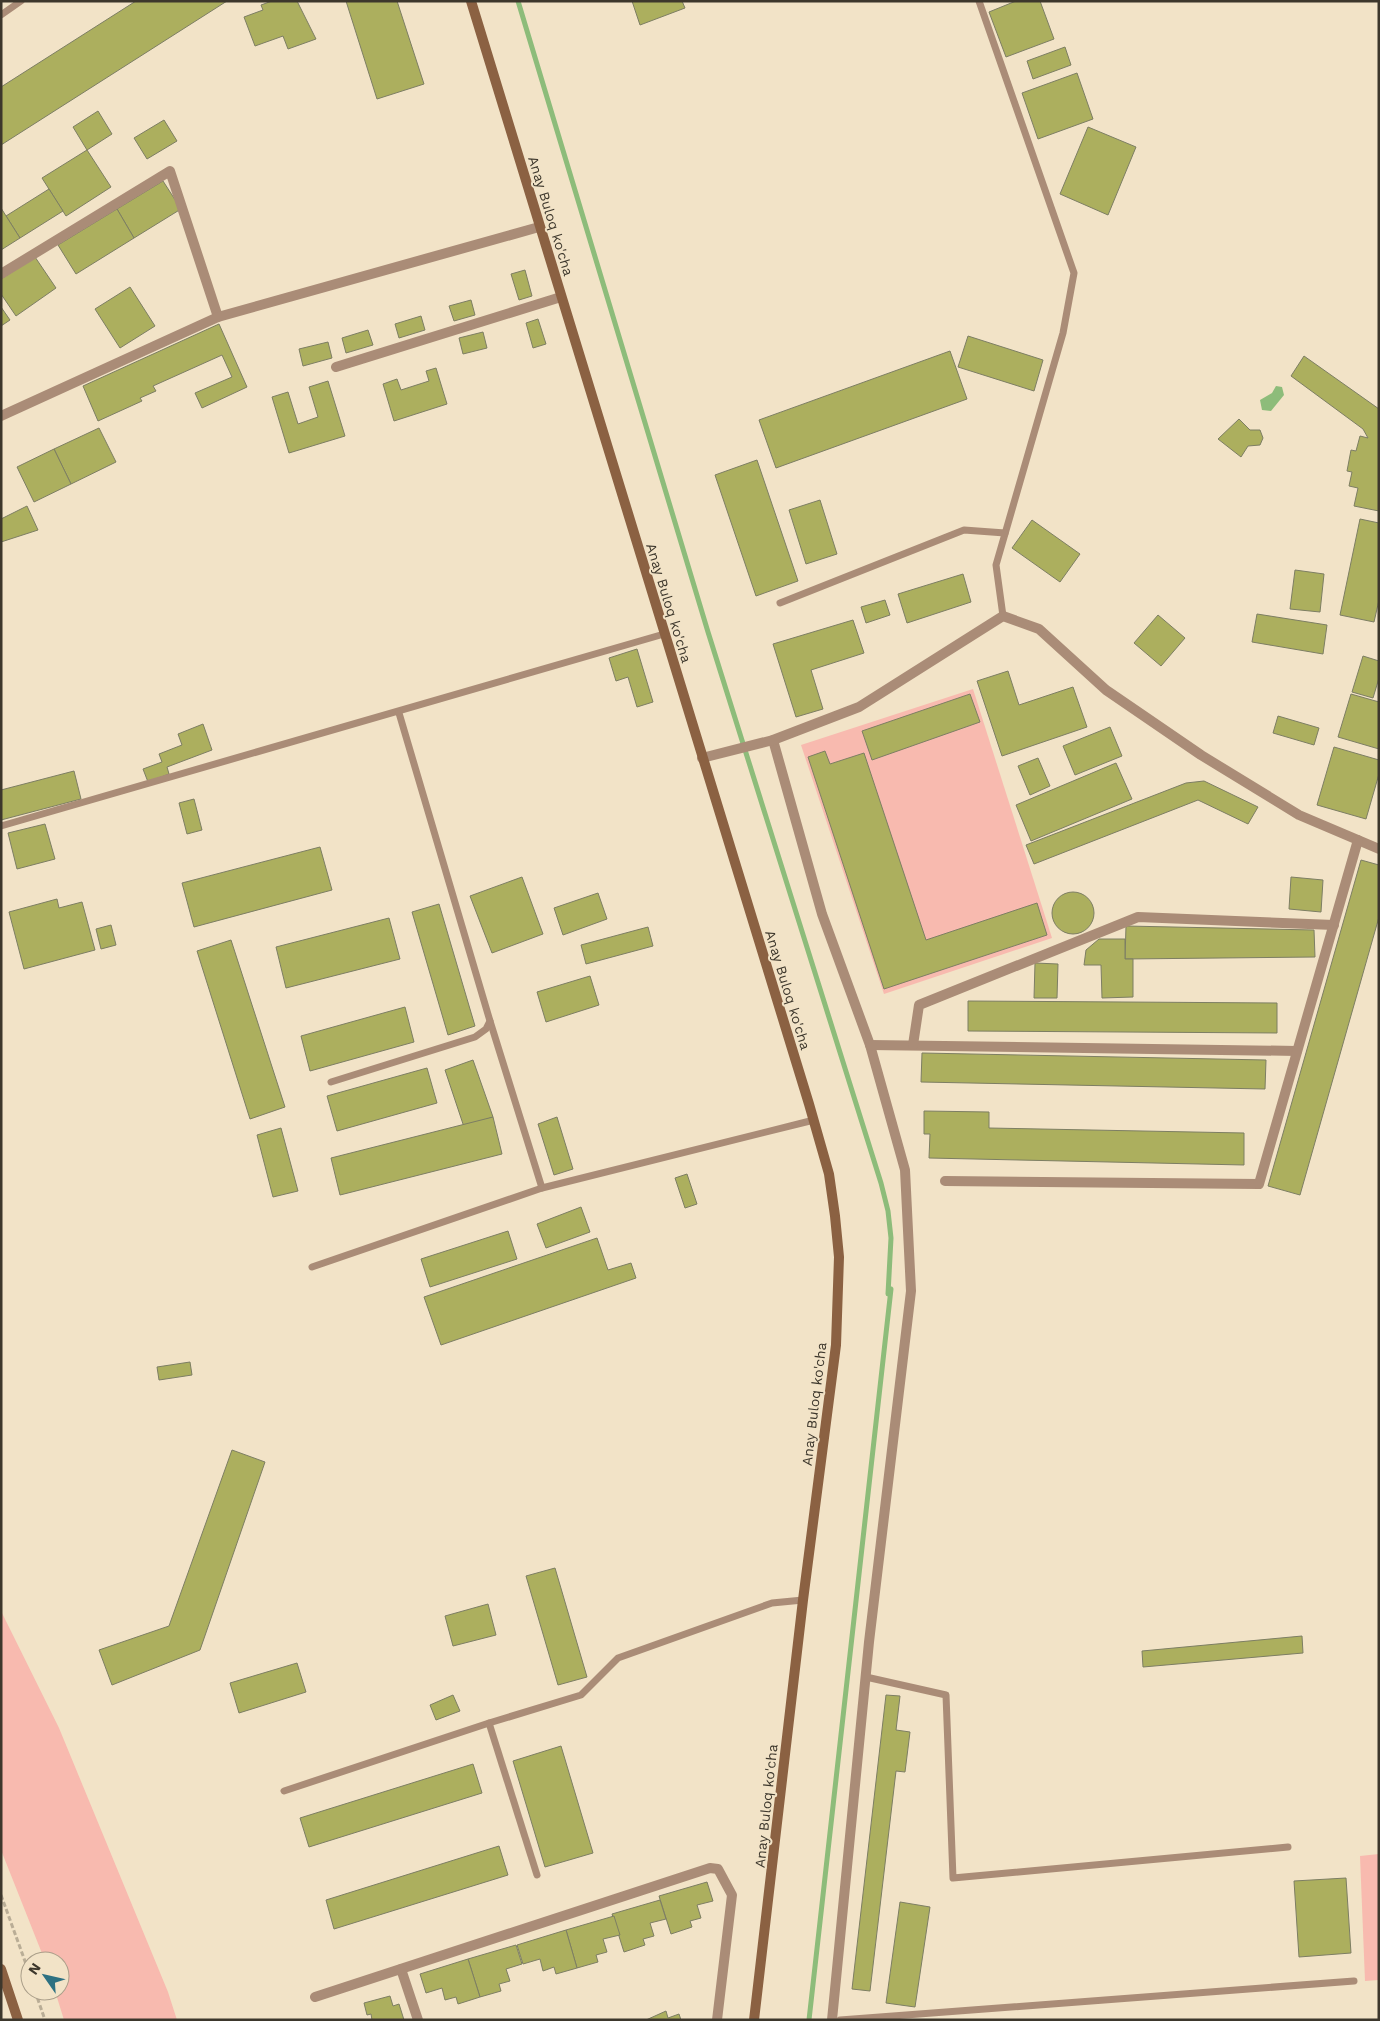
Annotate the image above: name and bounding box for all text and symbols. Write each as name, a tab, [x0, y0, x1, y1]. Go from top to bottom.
street label: Anay Buloq ko'cha	[525, 154, 577, 278]
street label: Anay Buloq ko'cha	[643, 541, 695, 665]
street label: Anay Buloq ko'cha	[762, 928, 814, 1052]
street label: Anay Buloq ko'cha	[798, 1341, 830, 1467]
street label: Anay Buloq ko'cha	[752, 1743, 780, 1869]
north arrow	[20, 1951, 70, 2001]
text: N	[25, 1960, 44, 1978]

